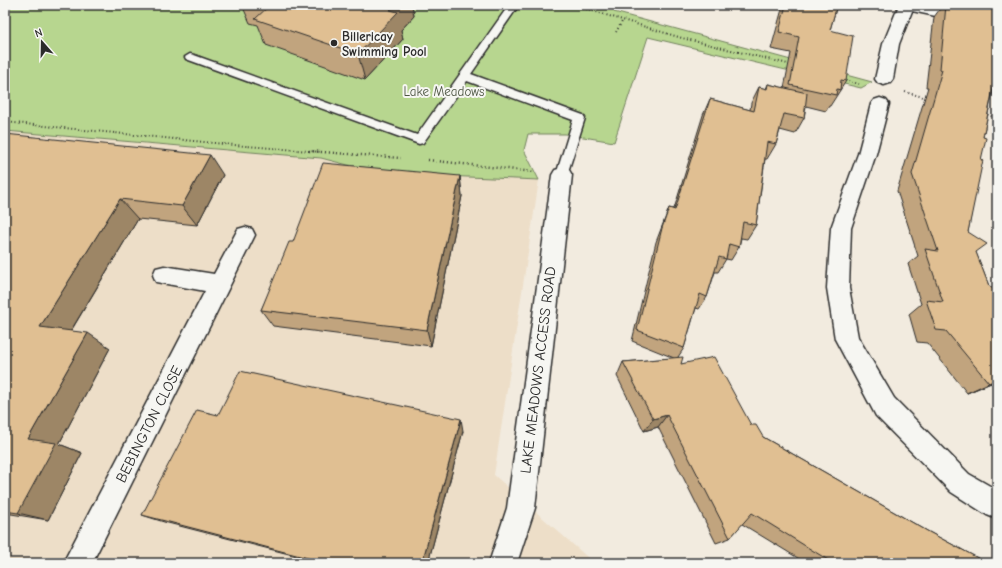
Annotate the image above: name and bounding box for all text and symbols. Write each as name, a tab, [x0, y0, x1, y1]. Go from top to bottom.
north arrow	[22, 22, 62, 62]
text: N	[33, 26, 44, 40]
place label: Billericay Swimming Pool	[342, 29, 427, 59]
marker: Billericay Swimming Pool	[329, 38, 339, 48]
park label: Lake Meadows	[404, 84, 484, 99]
street label: LAKE MEADOWS ACCESS ROAD	[516, 265, 560, 475]
street label: BEBINGTON CLOSE	[112, 362, 186, 486]

